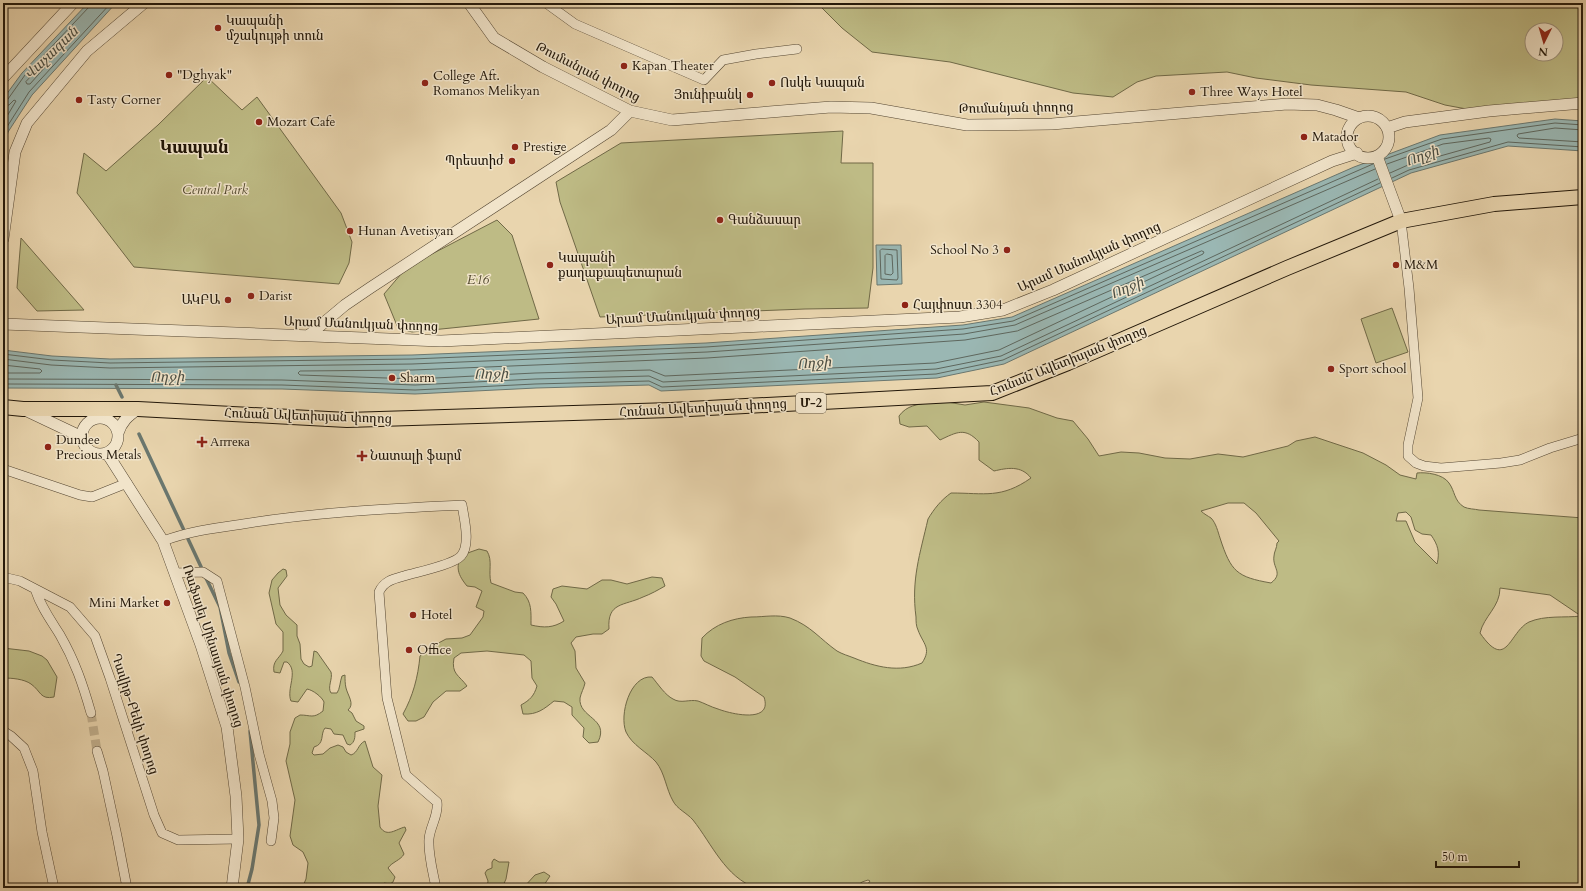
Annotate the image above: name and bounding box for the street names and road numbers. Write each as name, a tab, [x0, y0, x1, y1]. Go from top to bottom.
street label: Թումանյան փողոց	[533, 38, 643, 106]
street label: Թումանյան փողոց	[958, 98, 1074, 118]
street label: Արամ Մանուկյան փողոց	[1015, 217, 1163, 297]
street label: Արամ Մանուկյան փողոց	[605, 303, 761, 329]
street label: Արամ Մանուկյան փողոց	[283, 312, 439, 336]
street label: Հունան Ավետիսյան փողոց	[987, 321, 1149, 401]
road number: Մ-2	[796, 393, 826, 413]
street label: Հունան Ավետիսյան փողոց	[619, 395, 787, 421]
street label: Հունան Ավետիսյան փողոց	[224, 404, 392, 428]
street label: Ռաֆայել Մինասյան փողոց	[178, 562, 248, 730]
street label: Դավիթ-Բեկի փողոց	[107, 651, 163, 777]

